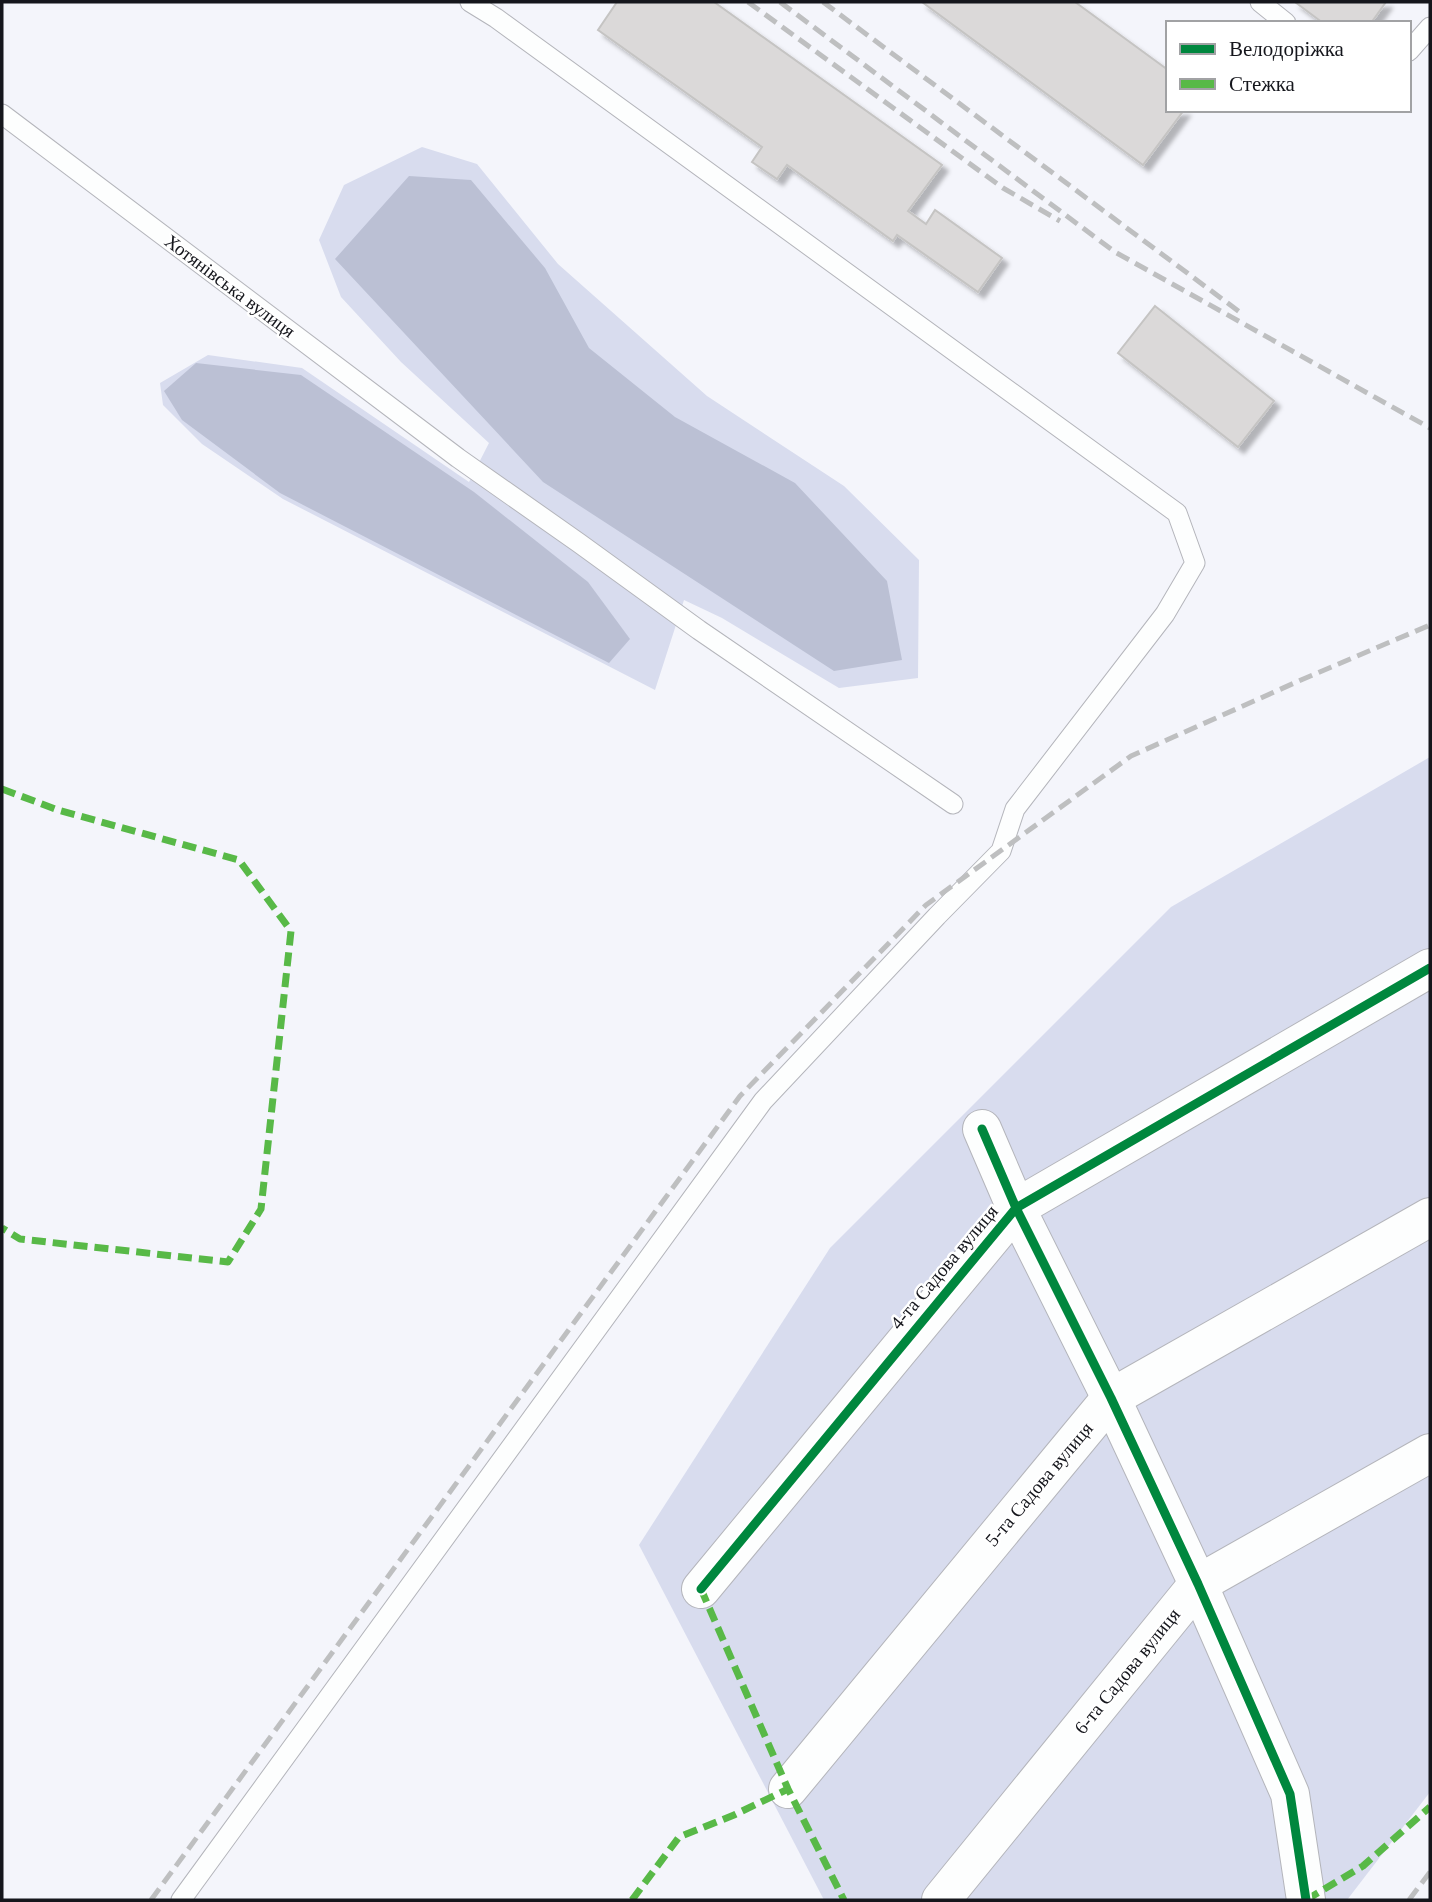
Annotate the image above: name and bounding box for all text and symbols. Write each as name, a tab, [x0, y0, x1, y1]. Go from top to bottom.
legend	[1166, 21, 1411, 112]
text: Велодоріжка	[1229, 37, 1345, 61]
text: Стежка	[1229, 72, 1296, 96]
street label: Хотянівська вулиця	[161, 230, 299, 342]
street label: 4-та Садова вулиця	[886, 1201, 1002, 1333]
street label: 5-та Садова вулиця	[981, 1418, 1097, 1550]
street label: 6-та Садова вулиця	[1070, 1604, 1184, 1738]

